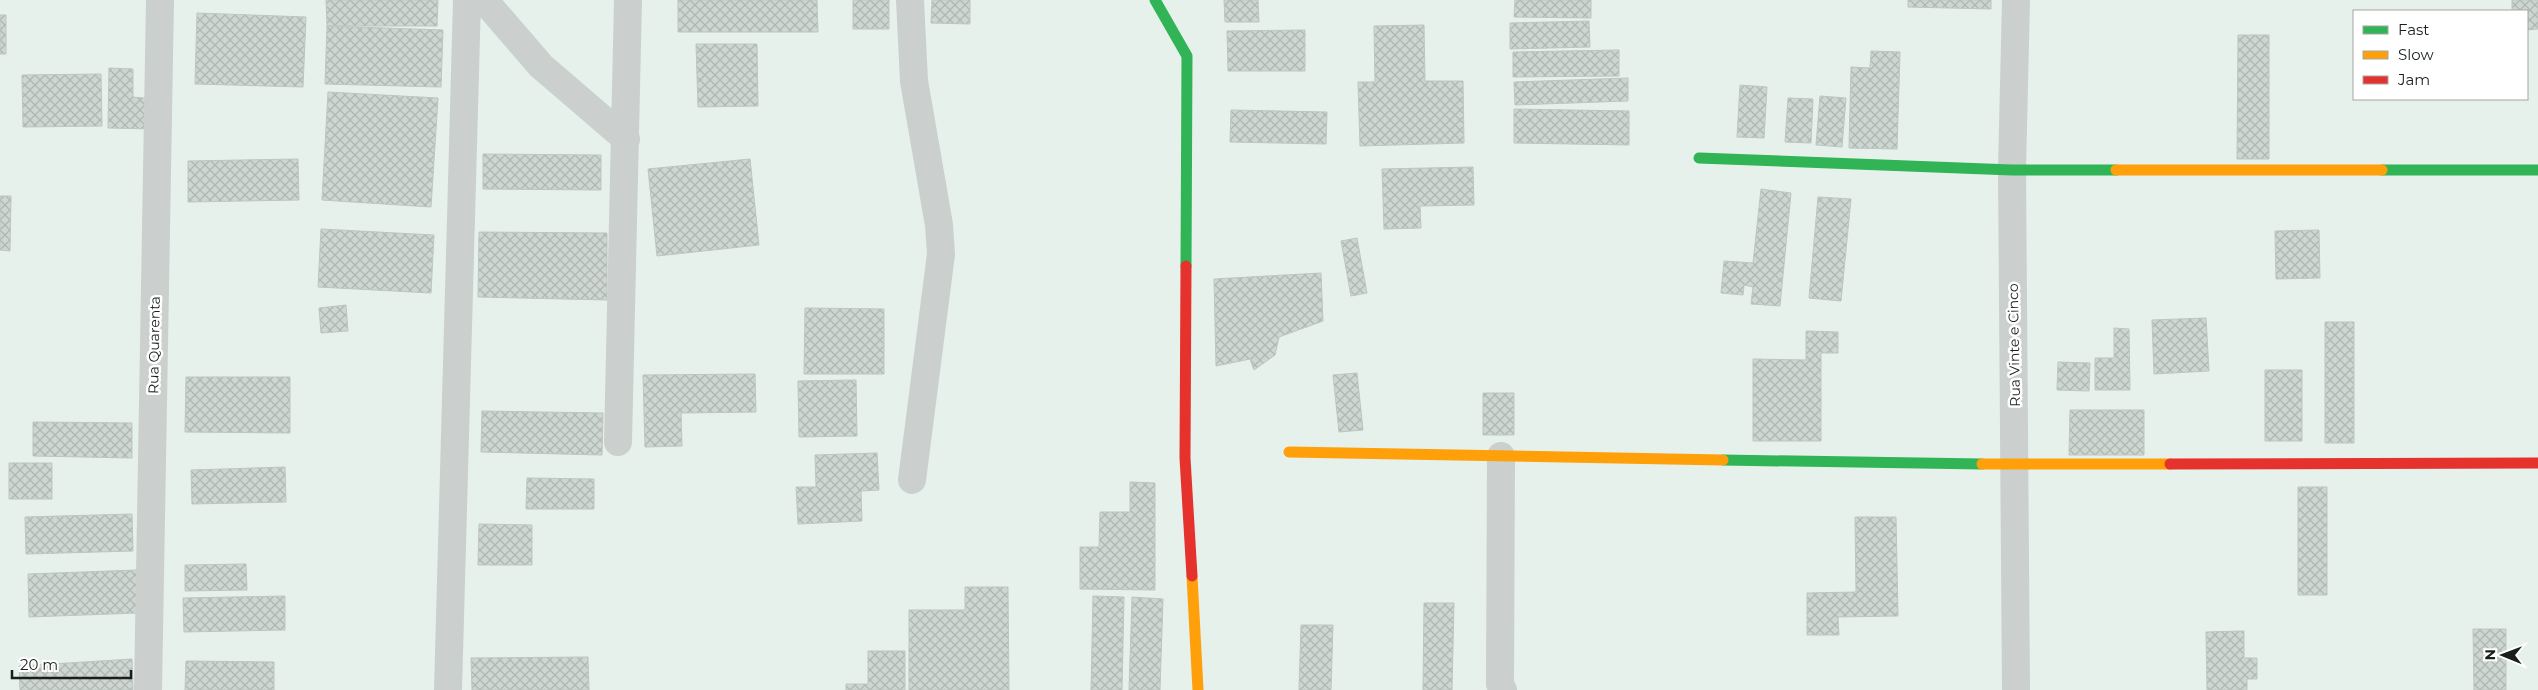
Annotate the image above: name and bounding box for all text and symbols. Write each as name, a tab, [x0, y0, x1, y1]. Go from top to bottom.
legend	[2353, 10, 2528, 100]
text: Fast	[2398, 20, 2429, 39]
text: Slow	[2398, 45, 2434, 64]
text: Jam	[2397, 70, 2430, 89]
street label: Rua Vinte e Cinco	[2004, 283, 2024, 407]
street label: Rua Quarenta	[144, 296, 164, 394]
north arrow	[2478, 630, 2528, 680]
scale bar	[12, 648, 131, 680]
text: N	[2481, 649, 2499, 661]
text: 20 m	[20, 655, 58, 674]

